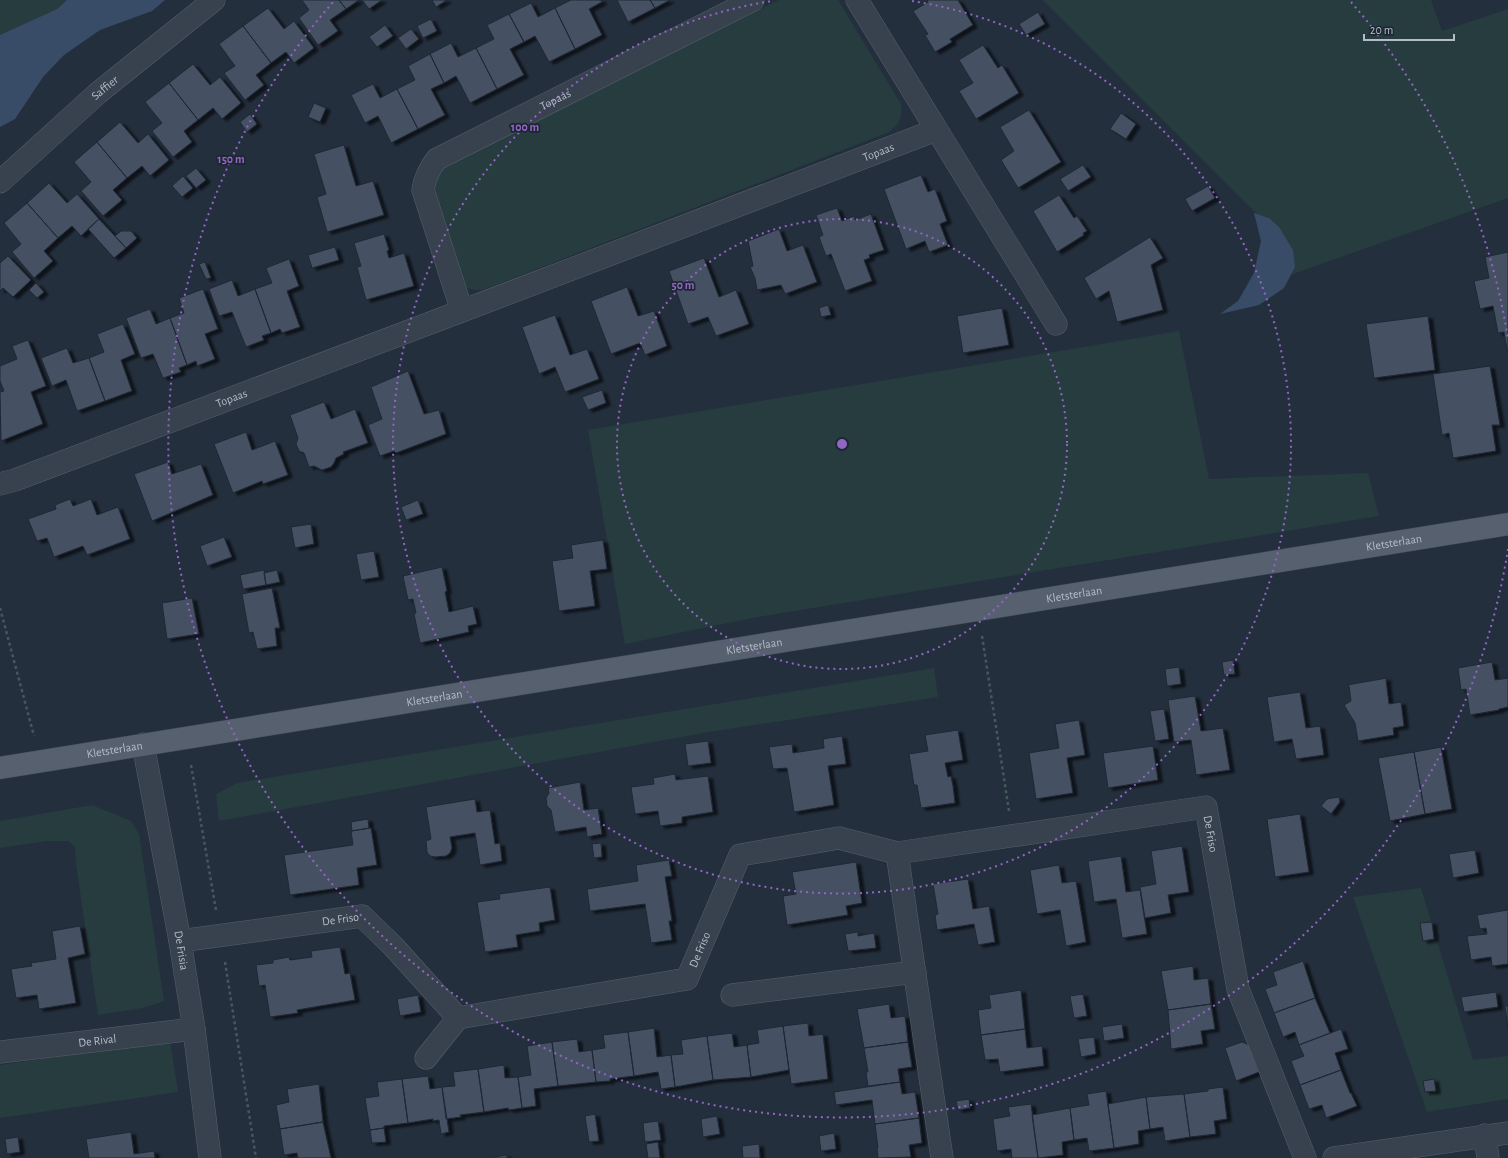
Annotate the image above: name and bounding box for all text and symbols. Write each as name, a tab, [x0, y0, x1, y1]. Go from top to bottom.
scale bar	[1364, 16, 1454, 42]
text: 20 m	[1370, 24, 1393, 36]
street label: Saffier	[89, 73, 121, 102]
street label: Topaas	[538, 87, 573, 112]
text: 100 m	[511, 121, 539, 133]
street label: Topaas	[861, 141, 896, 163]
text: 150 m	[217, 153, 245, 165]
text: 50 m	[672, 279, 695, 291]
street label: Topaas	[214, 387, 249, 410]
centre of rings	[835, 437, 849, 451]
street label: Kletsterlaan	[1365, 532, 1423, 553]
street label: Kletsterlaan	[1045, 584, 1103, 605]
street label: Kletsterlaan	[725, 636, 783, 656]
street label: Kletsterlaan	[405, 687, 463, 708]
street label: Kletsterlaan	[86, 739, 143, 760]
street label: De Friso	[1202, 814, 1220, 853]
street label: De Friso	[321, 910, 360, 927]
street label: De Frisia	[172, 930, 191, 971]
street label: De Friso	[687, 930, 712, 969]
street label: De Rival	[78, 1032, 117, 1049]

